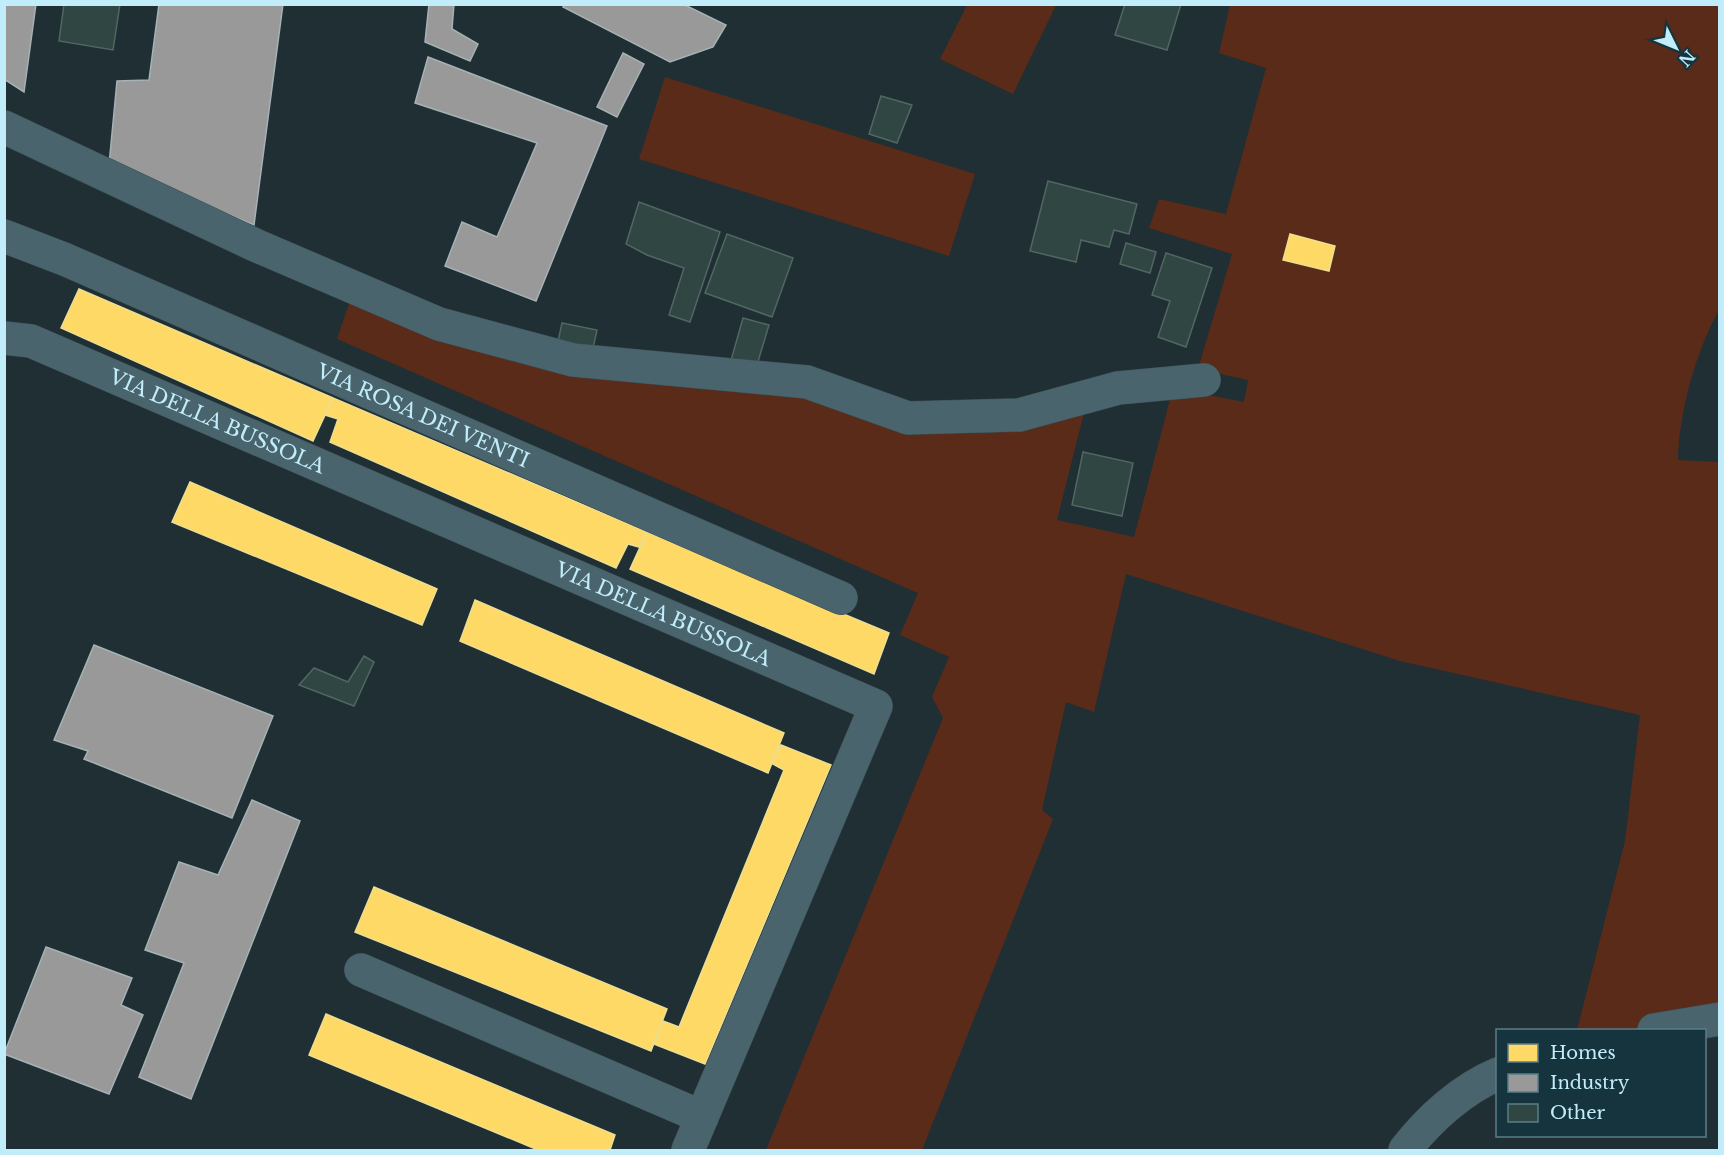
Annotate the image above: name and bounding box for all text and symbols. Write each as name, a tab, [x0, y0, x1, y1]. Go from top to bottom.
north arrow	[1646, 18, 1706, 78]
text: N	[1675, 46, 1699, 71]
street label: VIA ROSA DEI VENTI	[312, 358, 533, 473]
street label: VIA DELLA BUSSOLA	[105, 364, 329, 479]
street label: VIA DELLA BUSSOLA	[551, 557, 775, 671]
legend	[1496, 1029, 1706, 1137]
text: Homes	[1550, 1042, 1616, 1064]
text: Industry	[1550, 1072, 1630, 1094]
text: Other	[1550, 1102, 1606, 1124]

